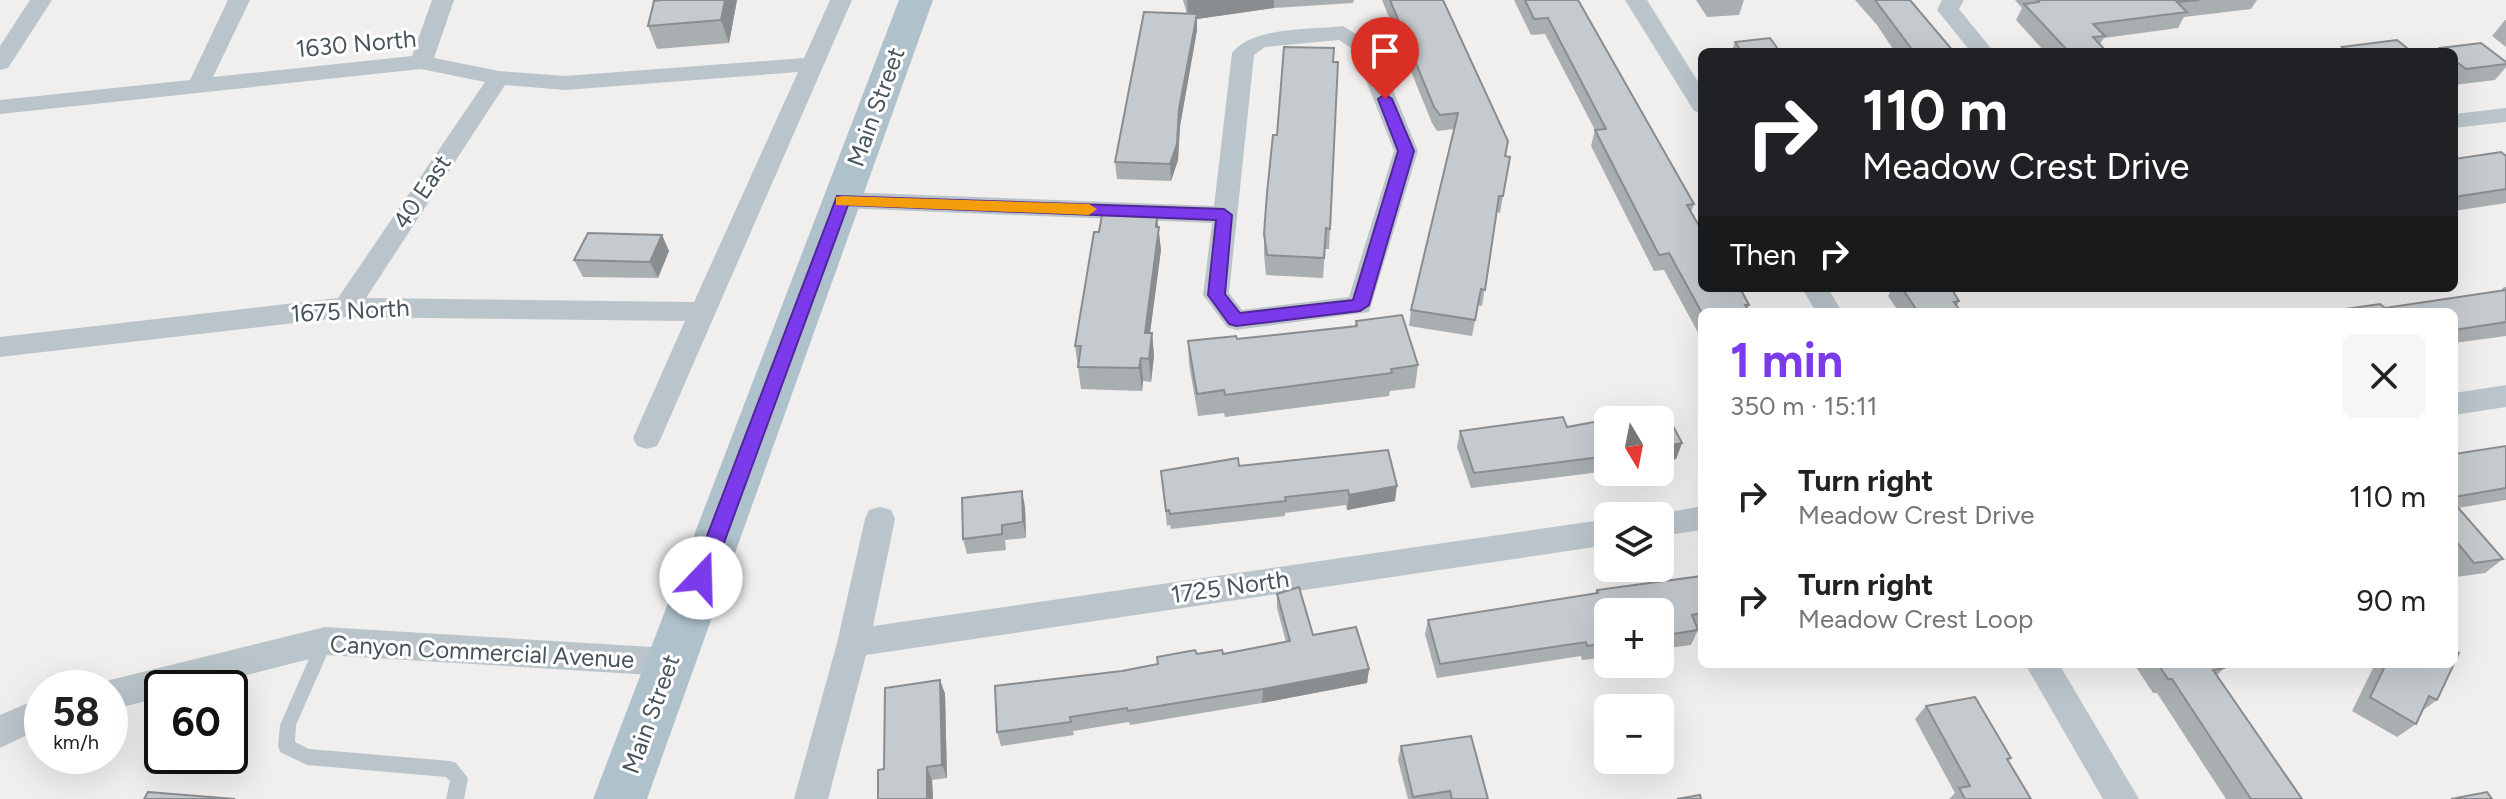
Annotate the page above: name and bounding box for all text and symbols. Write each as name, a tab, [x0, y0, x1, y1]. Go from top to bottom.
pin	[1351, 17, 1419, 99]
street label: 1630 North	[294, 24, 417, 63]
icon: arrive	[1363, 29, 1407, 73]
street label: Main Street	[841, 43, 910, 170]
text: 110 m	[1862, 77, 2008, 144]
icon: right	[1730, 80, 1834, 184]
text: Meadow Crest Drive	[1862, 145, 2189, 188]
street label: 40 East	[386, 149, 457, 234]
icon: right	[1812, 232, 1856, 276]
text: Then	[1730, 236, 1796, 273]
street label: 1675 North	[290, 293, 410, 328]
text: 1 min	[1730, 331, 1843, 389]
button: close	[2342, 334, 2426, 418]
text: 350 m · 15:11	[1730, 390, 1878, 422]
north arrow	[1594, 406, 1674, 486]
map controls	[1594, 406, 1674, 774]
text: Turn right	[1798, 462, 1933, 499]
icon: right	[1730, 474, 1774, 518]
text: 110 m	[2349, 478, 2426, 515]
text: Meadow Crest Drive	[1798, 499, 2034, 531]
button: layers	[1594, 502, 1674, 582]
position arrow	[659, 536, 743, 620]
street label: 1725 North	[1169, 564, 1291, 609]
text: Turn right	[1798, 566, 1933, 603]
icon: right	[1730, 578, 1774, 622]
text: 90 m	[2357, 582, 2426, 619]
button: +	[1594, 598, 1674, 678]
text: Meadow Crest Loop	[1798, 603, 2033, 635]
street label: Canyon Commercial Avenue	[329, 629, 635, 674]
street label: Main Street	[616, 650, 685, 777]
speed limit sign: 60	[144, 670, 248, 774]
text: 58	[52, 688, 100, 736]
button: −	[1594, 694, 1674, 774]
text: km/h	[53, 730, 99, 754]

